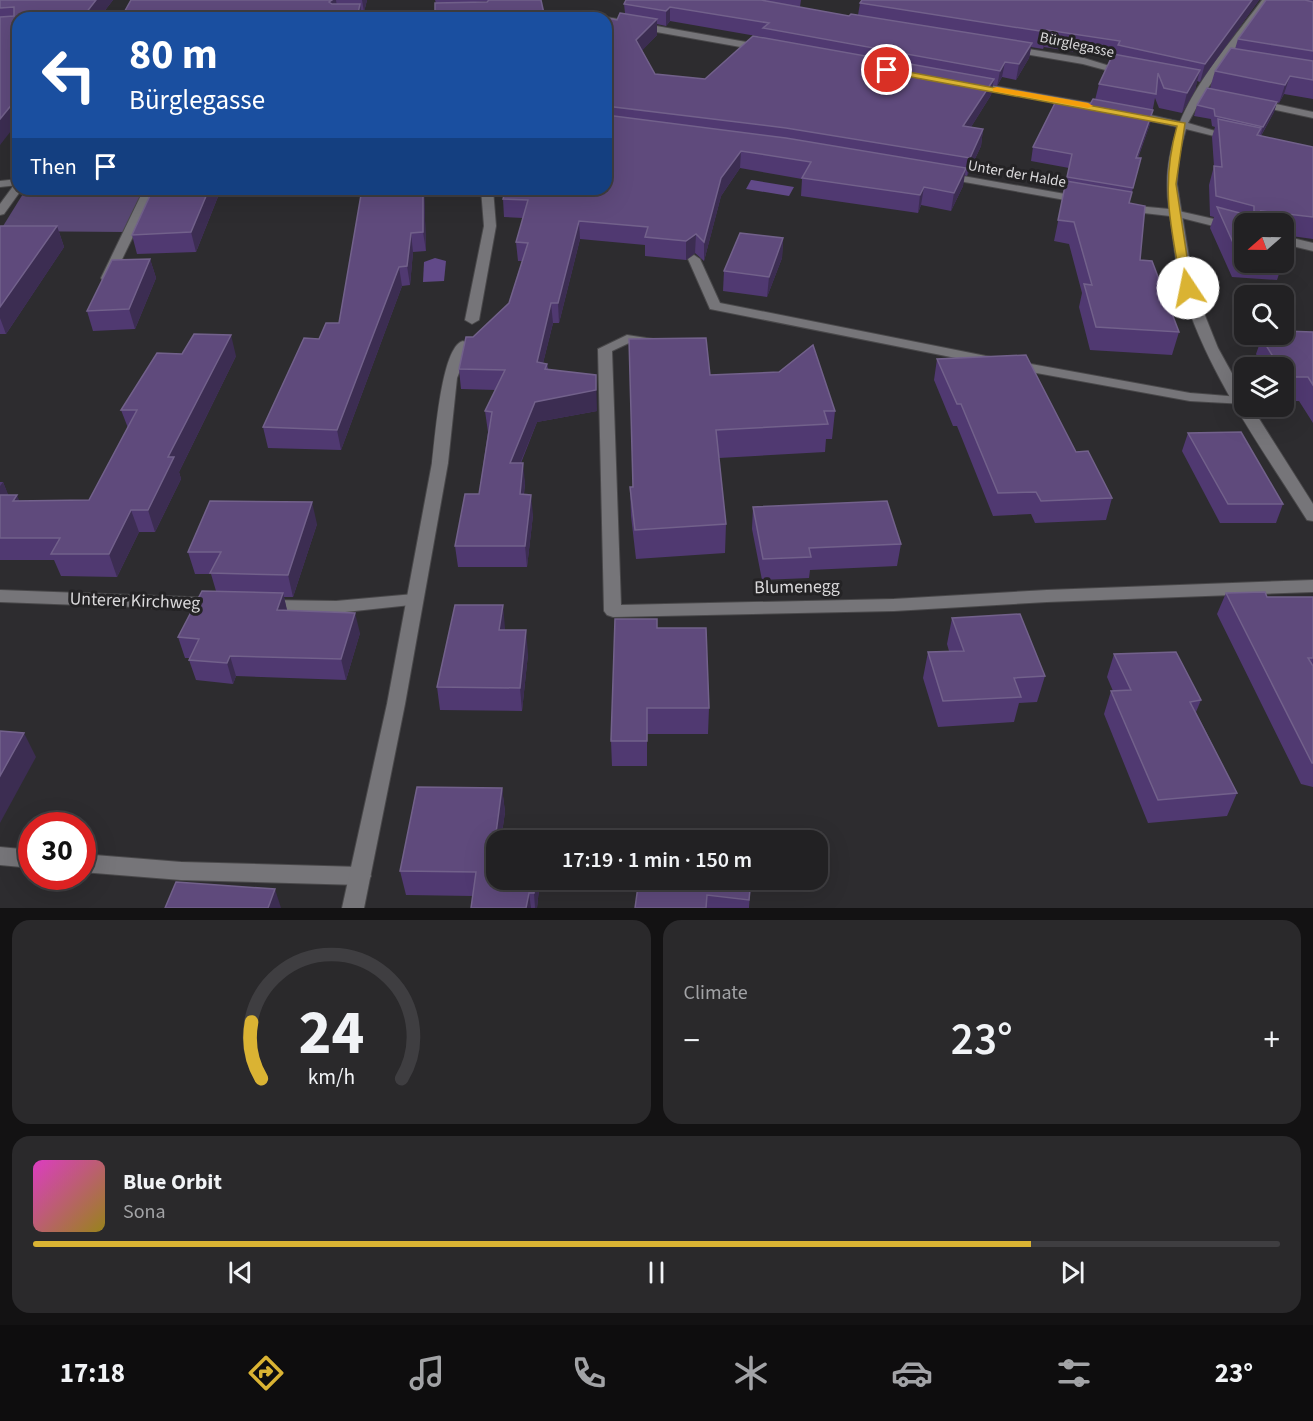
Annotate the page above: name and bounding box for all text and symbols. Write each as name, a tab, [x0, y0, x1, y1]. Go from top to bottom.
text: 80 m	[129, 25, 218, 85]
street label: Bürglegasse	[1038, 27, 1116, 63]
icon: left	[30, 36, 108, 114]
pin	[861, 44, 912, 95]
icon: arrive	[870, 53, 903, 86]
text: Bürglegasse	[129, 81, 265, 120]
icon: arrive	[89, 150, 122, 183]
text: Then	[30, 151, 77, 183]
street label: Unter der Halde	[966, 155, 1068, 193]
north arrow	[1234, 213, 1294, 273]
map controls	[1234, 213, 1294, 417]
position arrow	[1156, 256, 1220, 320]
button: search	[1234, 285, 1294, 345]
button: layers	[1234, 357, 1294, 417]
street label: Blumenegg	[754, 574, 840, 600]
street label: Unterer Kirchweg	[69, 586, 201, 616]
speed limit sign: 30	[18, 812, 96, 890]
text: 17:19 · 1 min · 150 m	[562, 844, 752, 876]
text: Climate	[684, 979, 748, 1007]
text: 24	[298, 989, 364, 1078]
text: 23°	[951, 1008, 1013, 1072]
text: −	[684, 1017, 700, 1064]
text: +	[1264, 1017, 1280, 1064]
text: km/h	[307, 1062, 355, 1093]
text: Blue Orbit	[123, 1166, 222, 1198]
text: Sona	[123, 1198, 166, 1226]
icon: previous	[224, 1256, 257, 1289]
icon: pause	[640, 1256, 673, 1289]
icon: next	[1056, 1256, 1089, 1289]
icon: directions	[245, 1352, 287, 1394]
icon: music	[406, 1352, 448, 1394]
icon: phone	[568, 1352, 610, 1394]
icon: climate	[730, 1352, 772, 1394]
icon: car	[891, 1352, 933, 1394]
icon: filters	[1053, 1352, 1095, 1394]
text: 17:18	[60, 1354, 125, 1393]
text: 23°	[1215, 1354, 1253, 1393]

